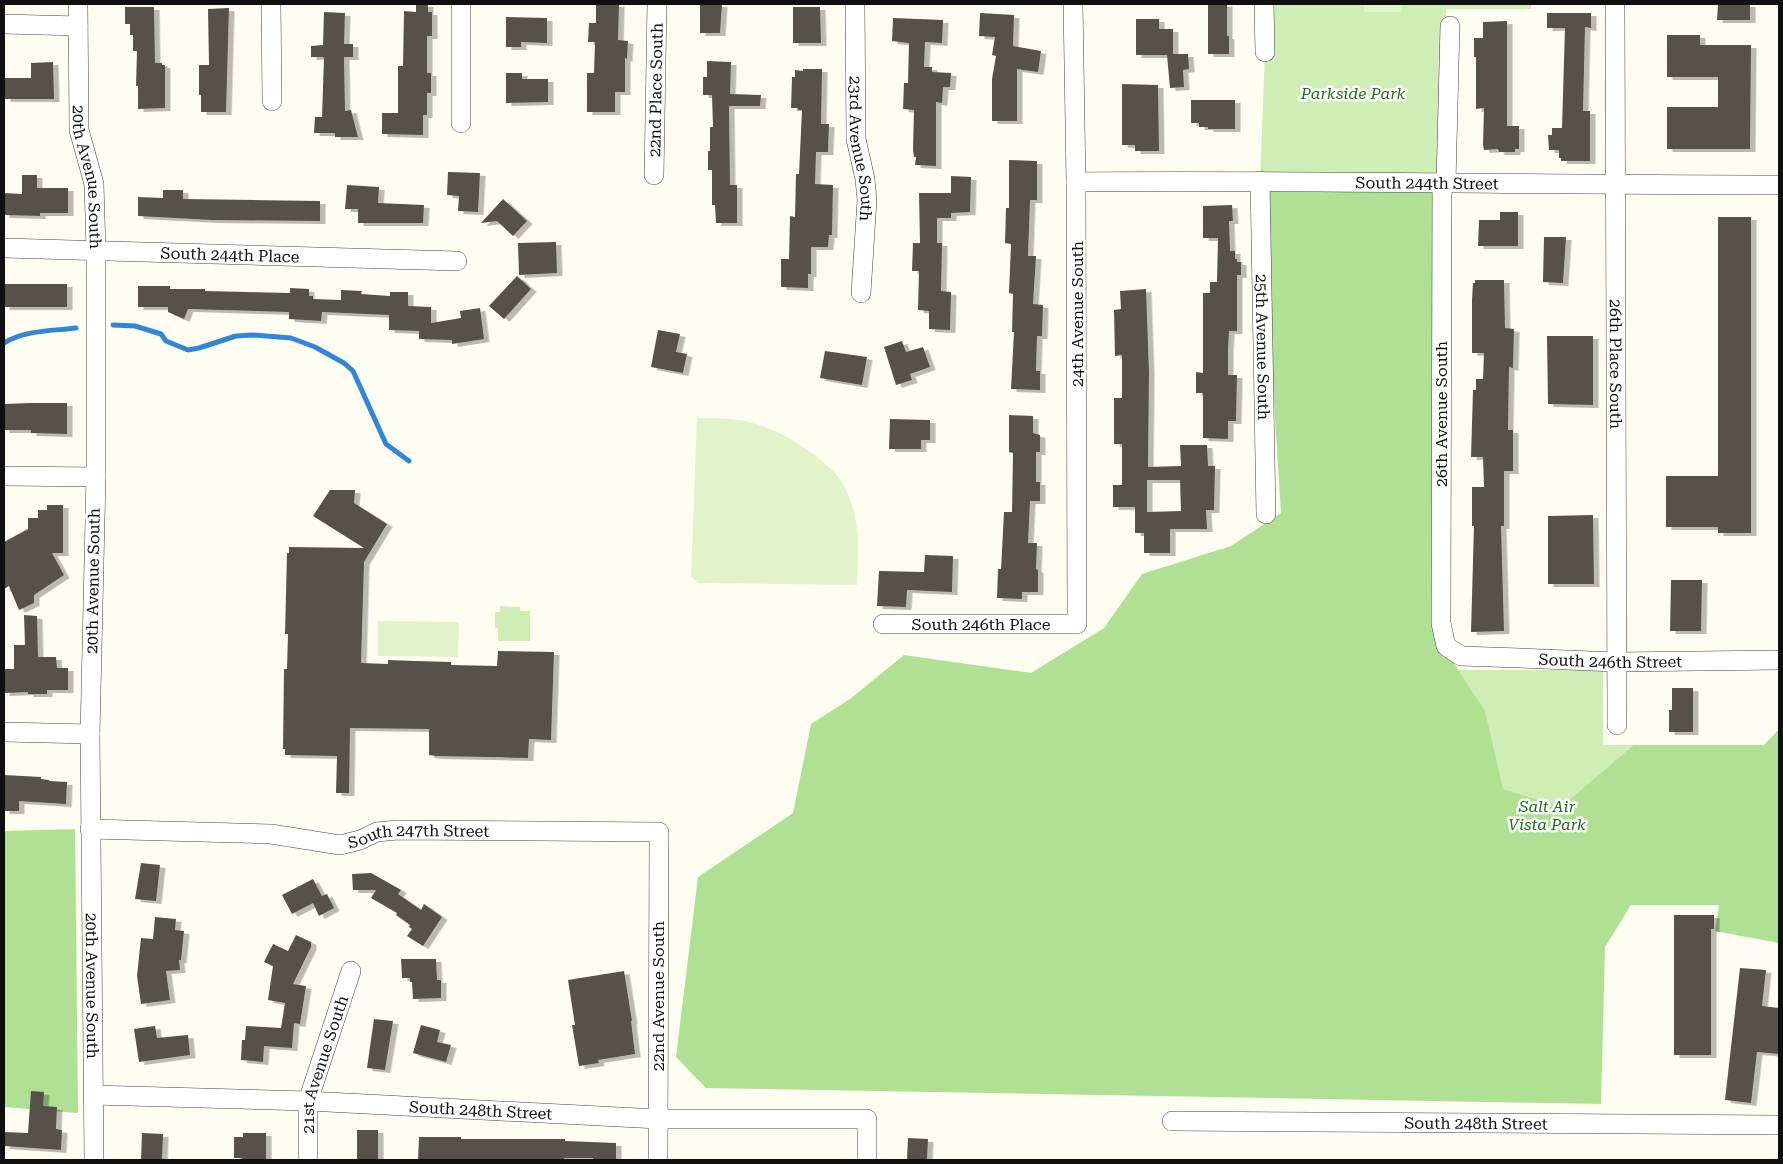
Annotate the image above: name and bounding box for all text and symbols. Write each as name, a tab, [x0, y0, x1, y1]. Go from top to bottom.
street label: 22nd Place South	[645, 23, 666, 157]
street label: 23rd Avenue South	[846, 76, 877, 222]
park label: Parkside Park	[1300, 84, 1406, 103]
street label: 20th Avenue South	[69, 105, 105, 249]
street label: South 244th Street	[1355, 173, 1499, 193]
street label: 24th Avenue South	[1068, 241, 1087, 387]
street label: South 244th Place	[160, 243, 300, 266]
street label: 25th Avenue South	[1252, 274, 1274, 420]
street label: 26th Place South	[1606, 299, 1626, 429]
street label: 26th Avenue South	[1432, 341, 1451, 487]
street label: 20th Avenue South	[82, 508, 104, 654]
street label: South 246th Place	[911, 615, 1051, 634]
street label: South 246th Street	[1538, 649, 1682, 672]
park label: Salt Air Vista Park	[1508, 797, 1586, 834]
street label: South 247th Street	[346, 820, 489, 852]
street label: 20th Avenue South	[82, 913, 103, 1059]
street label: 22nd Avenue South	[649, 921, 668, 1071]
street label: 21st Avenue South	[299, 993, 352, 1134]
street label: South 248th Street	[408, 1097, 553, 1123]
street label: South 248th Street	[1404, 1113, 1548, 1133]

